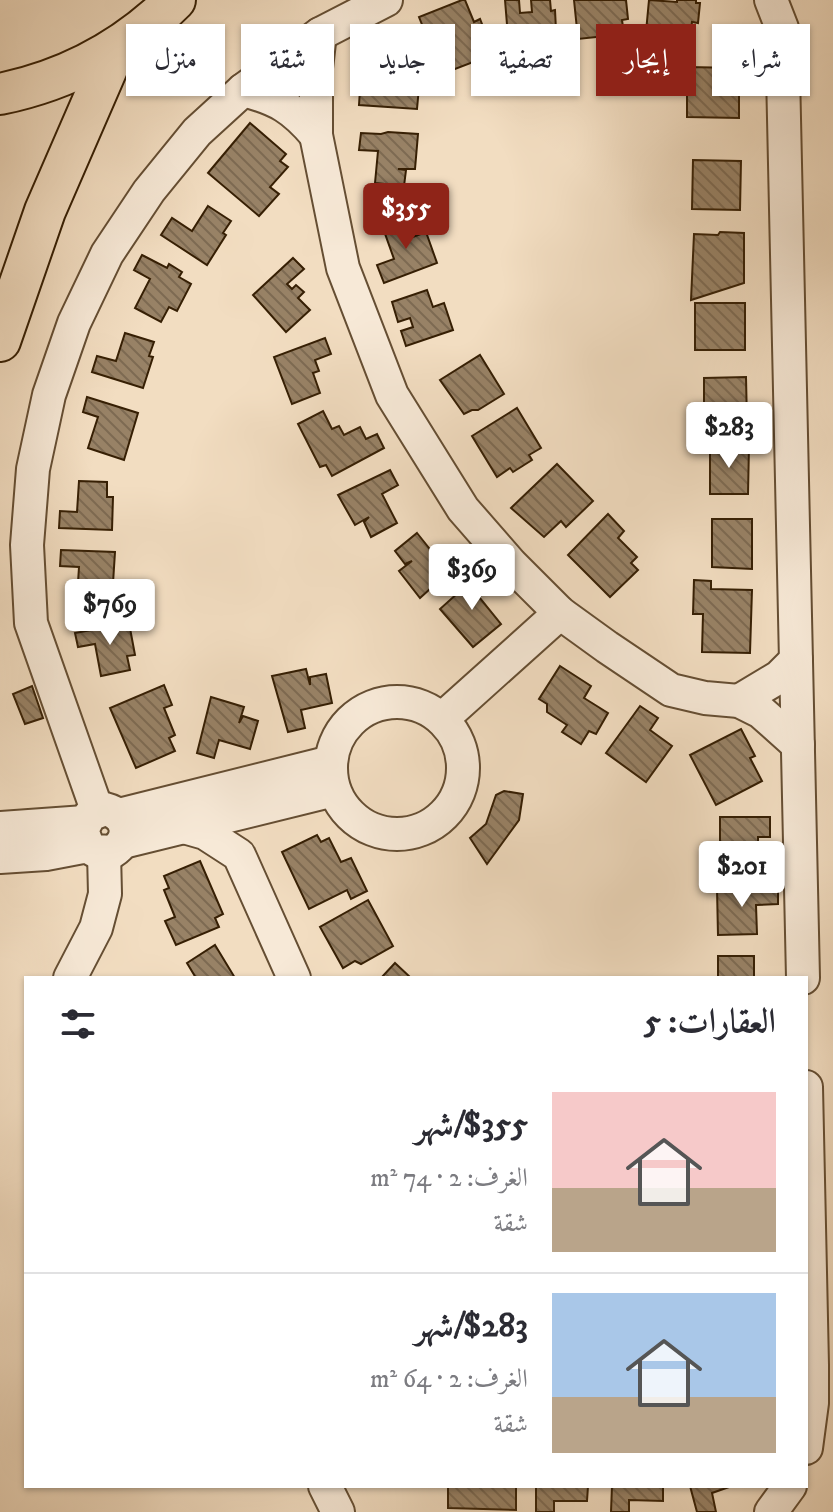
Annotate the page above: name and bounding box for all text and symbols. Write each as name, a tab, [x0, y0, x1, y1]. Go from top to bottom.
chip: منزل	[126, 24, 225, 96]
chip: شقة	[241, 24, 334, 96]
chip: جديد	[350, 24, 455, 96]
chip: تصفية	[471, 24, 580, 96]
chip: إيجار	[596, 24, 696, 96]
chip: شراء	[712, 24, 810, 96]
pin: $355	[359, 183, 453, 251]
text: $355	[381, 192, 431, 225]
pin: $283	[682, 402, 776, 470]
text: $283	[704, 411, 754, 444]
pin: $369	[425, 544, 519, 612]
text: $369	[447, 553, 497, 586]
pin: $769	[63, 579, 157, 647]
text: $769	[83, 588, 137, 621]
pin: $201	[695, 841, 789, 909]
text: $201	[717, 850, 767, 883]
text: العقارات: 5	[644, 1001, 776, 1043]
icon: filters	[56, 1002, 100, 1046]
text: $355/شهر	[415, 1104, 528, 1146]
icon: home	[616, 1124, 712, 1220]
text: الغرف: 2 · 74 m²	[370, 1162, 528, 1195]
text: شقة	[494, 1207, 528, 1240]
text: $283/شهر	[415, 1305, 528, 1347]
icon: home	[616, 1325, 712, 1421]
text: الغرف: 2 · 64 m²	[370, 1363, 528, 1396]
text: شقة	[494, 1408, 528, 1441]

